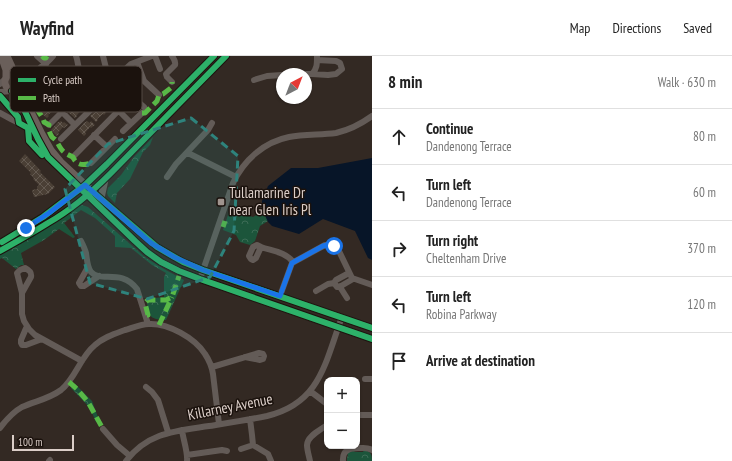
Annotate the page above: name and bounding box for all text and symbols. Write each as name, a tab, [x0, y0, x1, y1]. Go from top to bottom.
text: Wayfind	[20, 16, 74, 40]
text: Map	[570, 19, 590, 37]
text: Directions	[612, 19, 661, 37]
text: Saved	[683, 19, 712, 37]
legend	[10, 66, 142, 112]
north arrow	[276, 68, 312, 104]
text: 8 min	[388, 71, 422, 93]
text: Cycle path	[43, 73, 82, 87]
text: Walk · 630 m	[658, 74, 716, 91]
text: Path	[43, 91, 60, 105]
text: Continue	[426, 119, 473, 138]
icon: ahead	[388, 126, 410, 148]
text: 80 m	[693, 128, 716, 145]
text: Dandenong Terrace	[426, 138, 512, 155]
text: Turn left	[426, 175, 471, 194]
icon: left	[388, 182, 410, 204]
place label: Tullamarine Dr near Glen Iris Pl	[229, 183, 312, 219]
text: 60 m	[693, 184, 716, 201]
text: Dandenong Terrace	[426, 194, 512, 211]
marker: Tullamarine Dr near Glen Iris Pl	[216, 197, 226, 207]
route end	[17, 219, 35, 237]
text: Turn right	[426, 231, 478, 250]
route start	[325, 237, 343, 255]
icon: right	[388, 238, 410, 260]
text: 370 m	[687, 240, 716, 257]
text: Cheltenham Drive	[426, 250, 506, 267]
text: Turn left	[426, 287, 471, 306]
icon: left	[388, 294, 410, 316]
text: 120 m	[687, 296, 716, 313]
text: Robina Parkway	[426, 306, 497, 323]
icon: arrive	[388, 350, 410, 372]
text: Arrive at destination	[426, 351, 535, 370]
map controls	[324, 377, 360, 449]
button: +	[324, 377, 360, 413]
street label: Killarney Avenue	[186, 389, 274, 424]
button: −	[324, 413, 360, 449]
scale bar	[12, 433, 74, 452]
text: 100 m	[18, 435, 42, 449]

